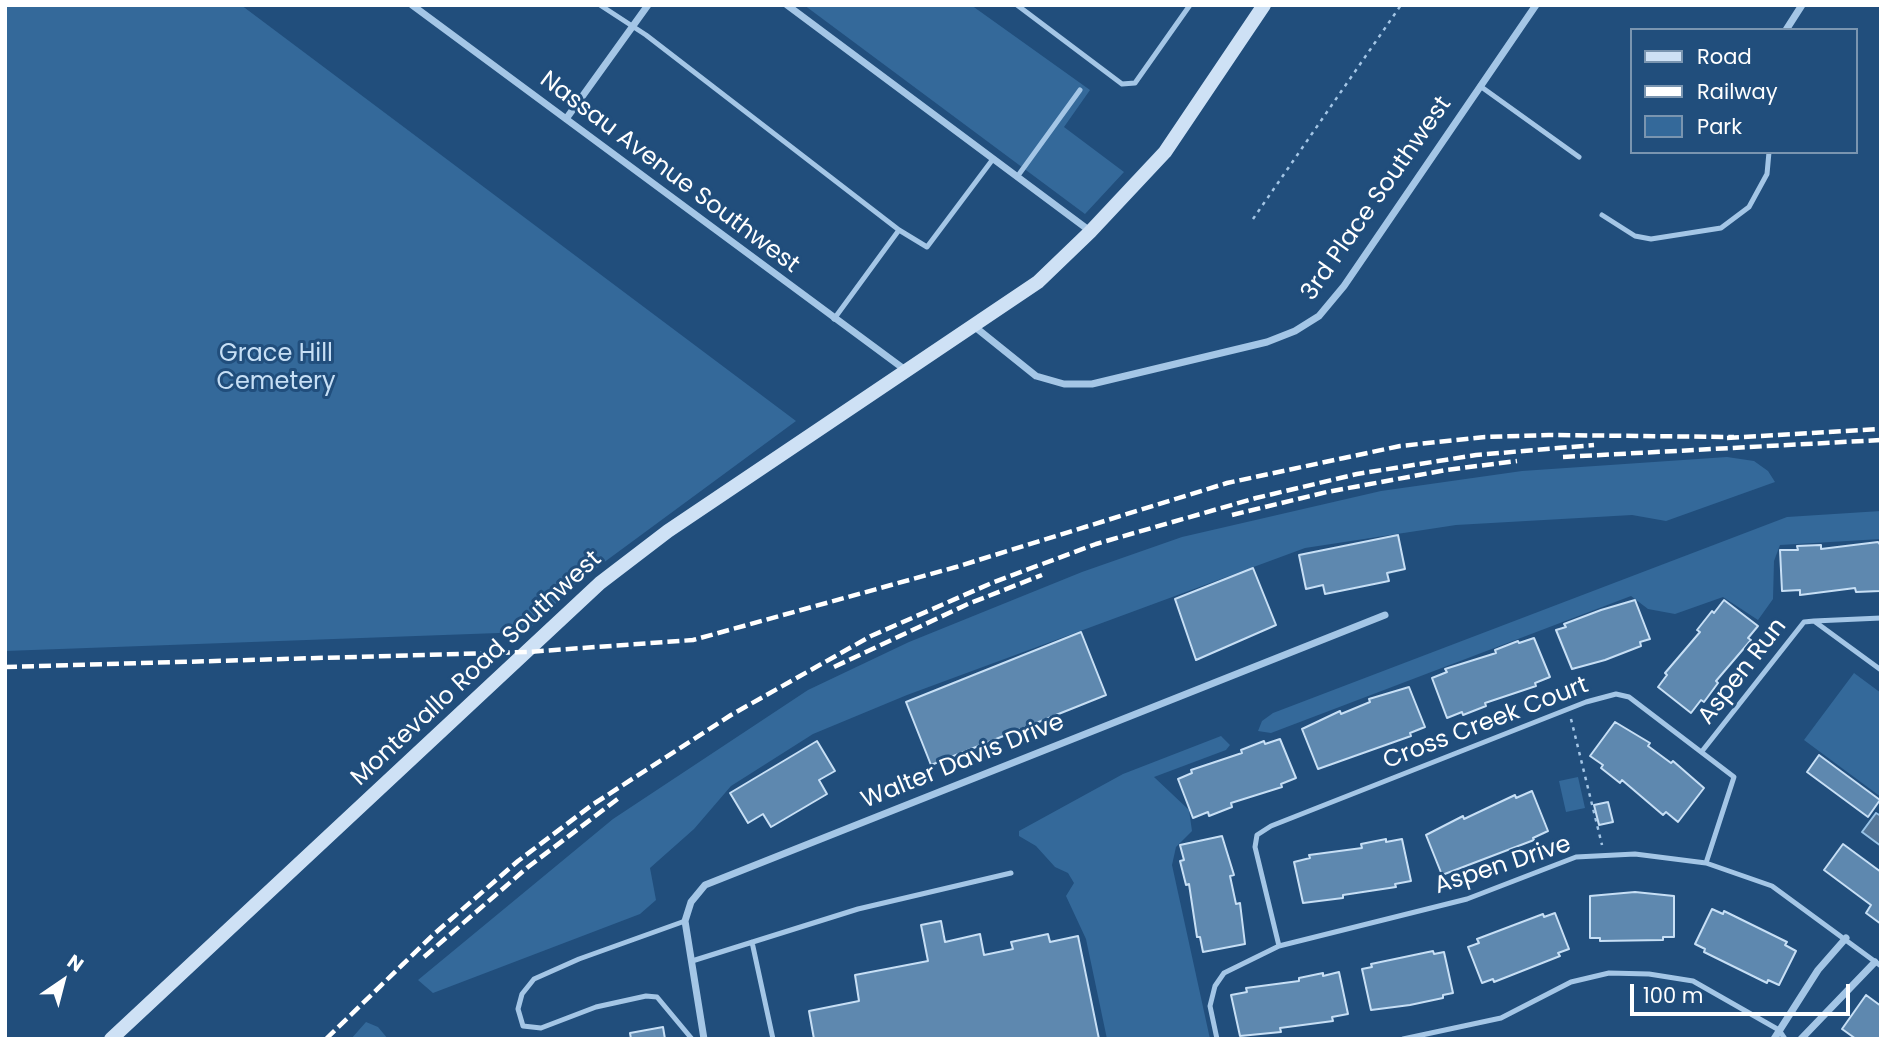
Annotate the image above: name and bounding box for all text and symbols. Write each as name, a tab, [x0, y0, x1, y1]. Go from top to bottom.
legend	[1630, 28, 1858, 154]
text: Road	[1697, 42, 1752, 71]
street label: Nassau Avenue Southwest	[534, 66, 804, 280]
text: Railway	[1697, 77, 1778, 106]
street label: 3rd Place Southwest	[1296, 91, 1458, 307]
text: Park	[1697, 112, 1742, 141]
park label: Grace Hill Cemetery	[216, 341, 336, 397]
street label: Montevallo Road Southwest	[346, 545, 608, 793]
street label: Aspen Run	[1693, 613, 1793, 731]
street label: Cross Creek Court	[1379, 672, 1593, 776]
street label: Walter Davis Drive	[857, 708, 1069, 816]
street label: Aspen Drive	[1431, 830, 1575, 902]
north arrow	[28, 946, 98, 1016]
text: N	[62, 948, 89, 979]
scale bar	[1634, 970, 1854, 1014]
text: 100 m	[1643, 981, 1703, 1010]

